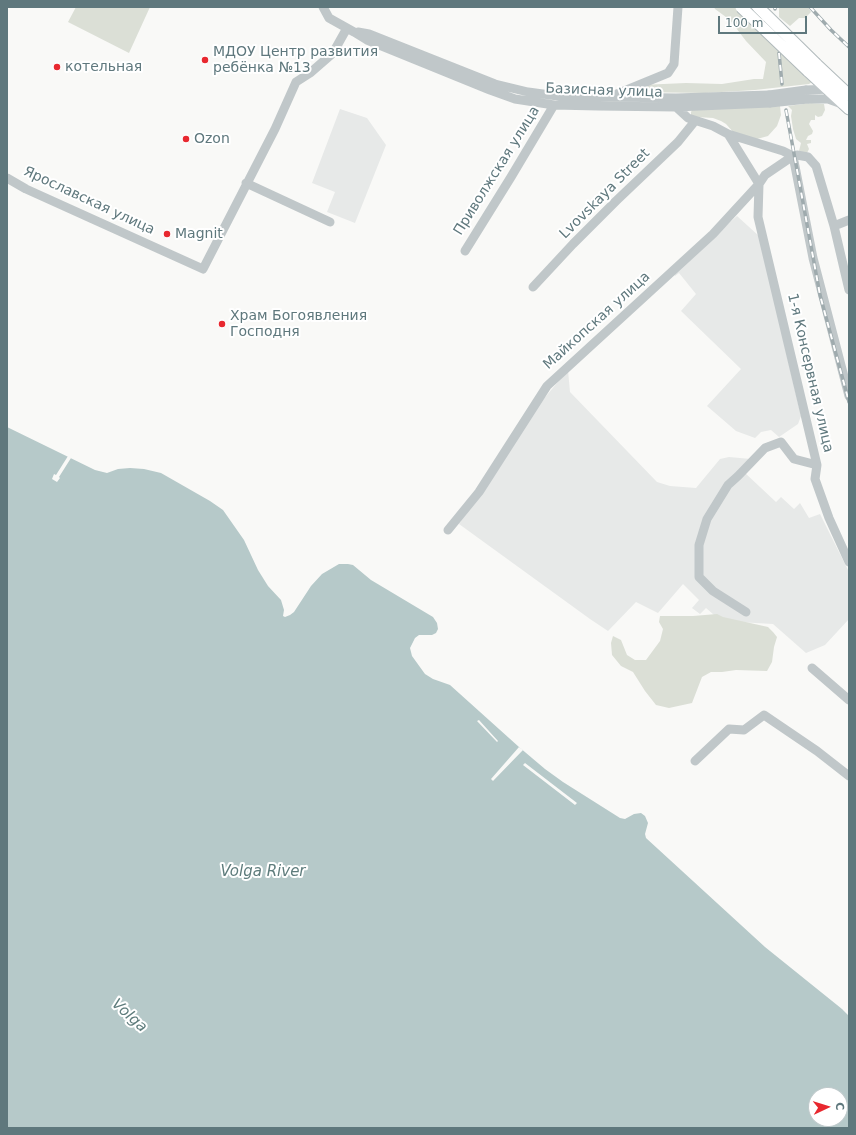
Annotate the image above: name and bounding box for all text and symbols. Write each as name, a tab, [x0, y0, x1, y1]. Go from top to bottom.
scale bar	[720, 8, 809, 34]
text: 100 m	[725, 16, 763, 30]
place label: МДОУ Центр развития ребёнка №13	[213, 44, 378, 76]
marker: МДОУ Центр развития ребёнка №13	[200, 55, 210, 65]
place label: котельная	[65, 59, 142, 75]
marker: котельная	[52, 62, 62, 72]
street label: Базисная улица	[545, 81, 663, 101]
street label: Приволжская улица	[450, 103, 544, 239]
place label: Ozon	[194, 131, 230, 147]
marker: Ozon	[181, 134, 191, 144]
street label: Lvovskaya Street	[556, 145, 654, 243]
street label: Ярославская улица	[21, 163, 157, 239]
place label: Magnit	[175, 226, 223, 242]
marker: Magnit	[162, 229, 172, 239]
street label: Майкопская улица	[540, 269, 654, 373]
street label: 1-я Консервная улица	[783, 292, 837, 454]
place label: Храм Богоявления Господня	[230, 308, 367, 340]
marker: Храм Богоявления Господня	[217, 319, 227, 329]
water label: Volga River	[220, 863, 306, 881]
water label: Volga	[108, 995, 150, 1037]
north arrow	[808, 1087, 848, 1127]
text: С	[833, 1102, 846, 1111]

